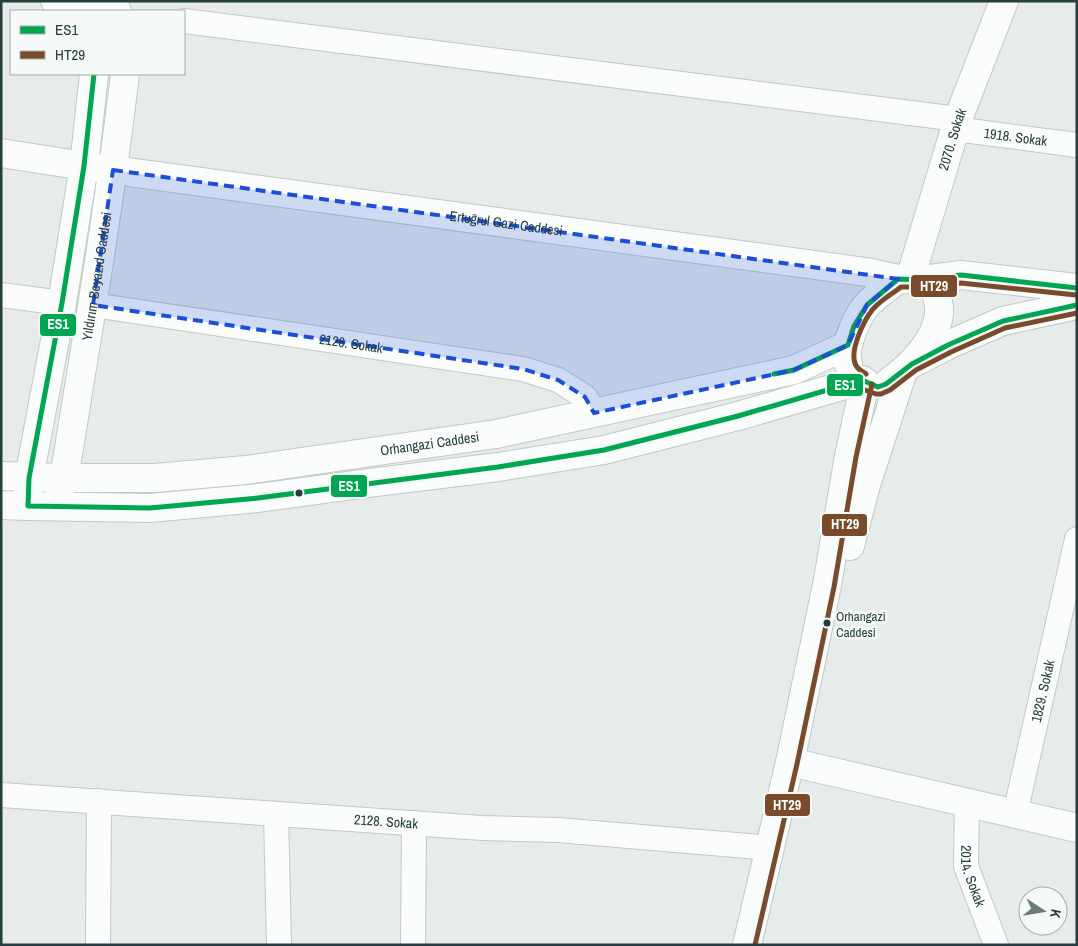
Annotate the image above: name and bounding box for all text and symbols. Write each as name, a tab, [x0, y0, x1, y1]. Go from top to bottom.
legend	[10, 10, 185, 75]
text: ES1	[55, 19, 78, 40]
text: HT29	[55, 44, 85, 65]
street label: 2070. Sokak	[934, 105, 970, 172]
street label: 1918. Sokak	[983, 124, 1049, 150]
street label: Ertuğrul Gazi Caddesi	[449, 207, 564, 240]
street label: Yıldırım Beyazıd Caddesi	[78, 211, 115, 342]
line badge: HT29	[910, 274, 958, 298]
text: HT29	[920, 277, 948, 295]
line badge: ES1	[39, 313, 77, 337]
text: ES1	[47, 315, 69, 333]
street label: 2126. Sokak	[318, 330, 384, 357]
line badge: ES1	[826, 373, 864, 397]
text: ES1	[834, 376, 856, 394]
street label: Orhangazi Caddesi	[379, 428, 480, 460]
line badge: ES1	[330, 474, 368, 498]
text: ES1	[338, 477, 360, 495]
unlabelled marker	[294, 488, 304, 498]
line badge: HT29	[821, 513, 868, 537]
text: HT29	[831, 515, 859, 533]
place label: Orhangazi Caddesi	[836, 608, 886, 641]
marker: Orhangazi Caddesi	[822, 618, 832, 628]
street label: 1829. Sokak	[1027, 658, 1059, 724]
line badge: HT29	[764, 793, 811, 817]
text: HT29	[773, 796, 801, 814]
street label: 2128. Sokak	[354, 810, 419, 833]
street label: 2014. Sokak	[957, 845, 990, 910]
north arrow	[1018, 886, 1068, 936]
text: K	[1046, 908, 1065, 920]

